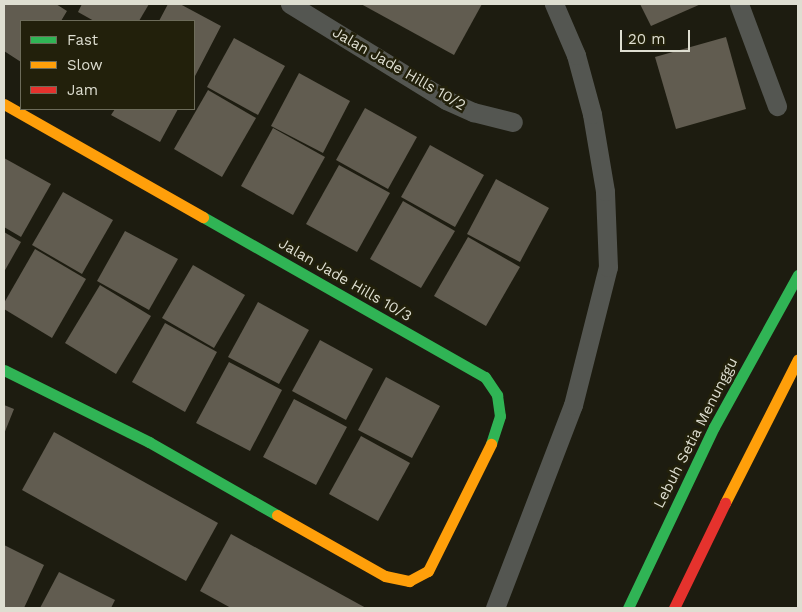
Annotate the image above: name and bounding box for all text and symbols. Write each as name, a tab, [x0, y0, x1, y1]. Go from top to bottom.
legend	[20, 20, 195, 110]
scale bar	[622, 20, 692, 52]
street label: Jalan Jade Hills 10/2	[329, 23, 469, 115]
text: 20 m	[628, 30, 666, 48]
text: Fast	[67, 31, 98, 49]
text: Slow	[67, 56, 103, 74]
text: Jam	[67, 81, 98, 99]
street label: Jalan Jade Hills 10/3	[275, 234, 415, 326]
street label: Lebuh Setia Menunggu	[650, 355, 742, 511]

